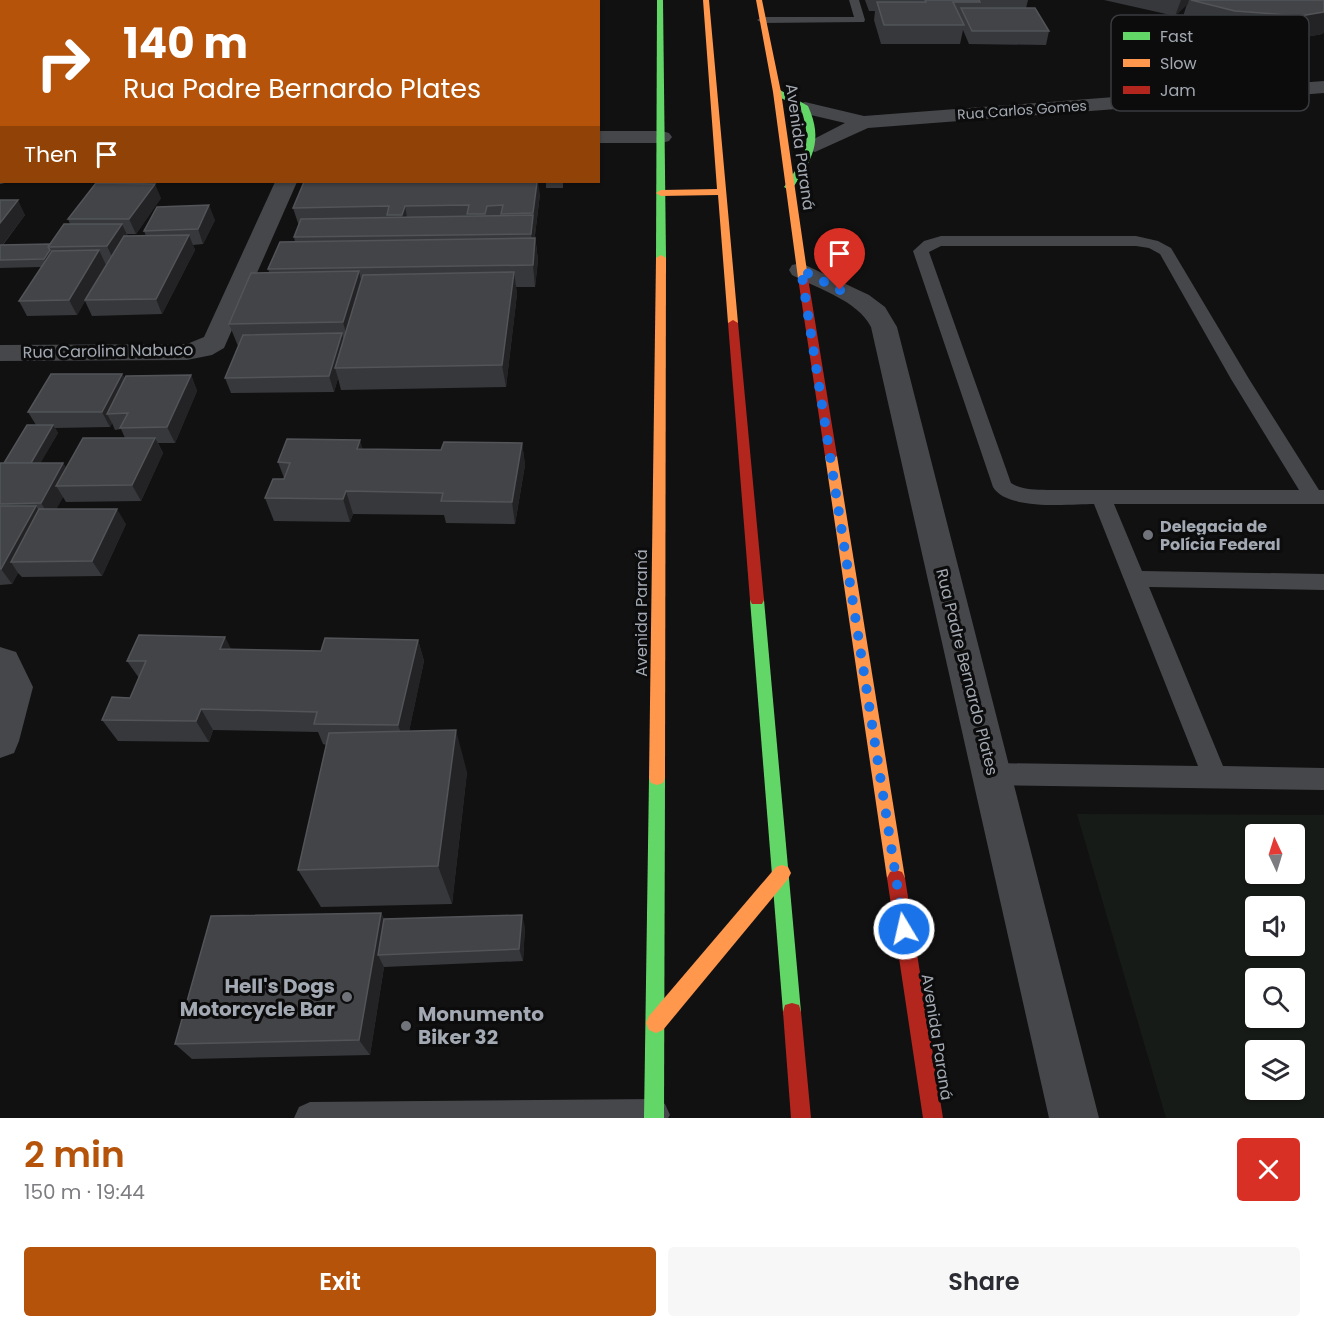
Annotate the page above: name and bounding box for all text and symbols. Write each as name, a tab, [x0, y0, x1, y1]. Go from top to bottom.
text: 140 m	[123, 14, 248, 73]
legend	[1111, 15, 1309, 111]
icon: right	[24, 24, 102, 102]
text: Fast	[1160, 25, 1193, 48]
text: Slow	[1160, 52, 1197, 75]
text: Rua Padre Bernardo Plates	[123, 70, 481, 107]
text: Jam	[1160, 79, 1196, 102]
street label: Avenida Paraná	[780, 82, 820, 212]
street label: Rua Carlos Gomes	[957, 95, 1087, 125]
icon: arrive	[90, 138, 123, 171]
text: Then	[24, 139, 78, 170]
pin	[814, 228, 865, 290]
icon: arrive	[823, 237, 856, 270]
street label: Rua Carolina Nabuco	[22, 338, 194, 364]
place label: Delegacia de Polícia Federal	[1160, 515, 1280, 556]
marker: Delegacia de Polícia Federal	[1141, 528, 1155, 542]
street label: Avenida Paraná	[630, 549, 653, 677]
street label: Rua Padre Bernardo Plates	[930, 566, 1004, 778]
north arrow	[1245, 824, 1305, 884]
map controls	[1245, 824, 1305, 1100]
button: sound	[1245, 896, 1305, 956]
position arrow	[872, 897, 936, 961]
button: search	[1245, 968, 1305, 1028]
place label: Hell's Dogs Motorcycle Bar	[180, 972, 335, 1023]
street label: Avenida Paraná	[916, 972, 958, 1102]
marker: Hell's Dogs Motorcycle Bar	[340, 990, 354, 1004]
place label: Monumento Biker 32	[418, 1000, 544, 1051]
marker: Monumento Biker 32	[399, 1019, 413, 1033]
button: layers	[1245, 1040, 1305, 1100]
text: 2 min	[24, 1129, 125, 1180]
button: close	[1237, 1138, 1300, 1201]
text: 150 m · 19:44	[24, 1178, 145, 1206]
button: Exit	[24, 1247, 656, 1316]
button: Share	[668, 1247, 1300, 1316]

